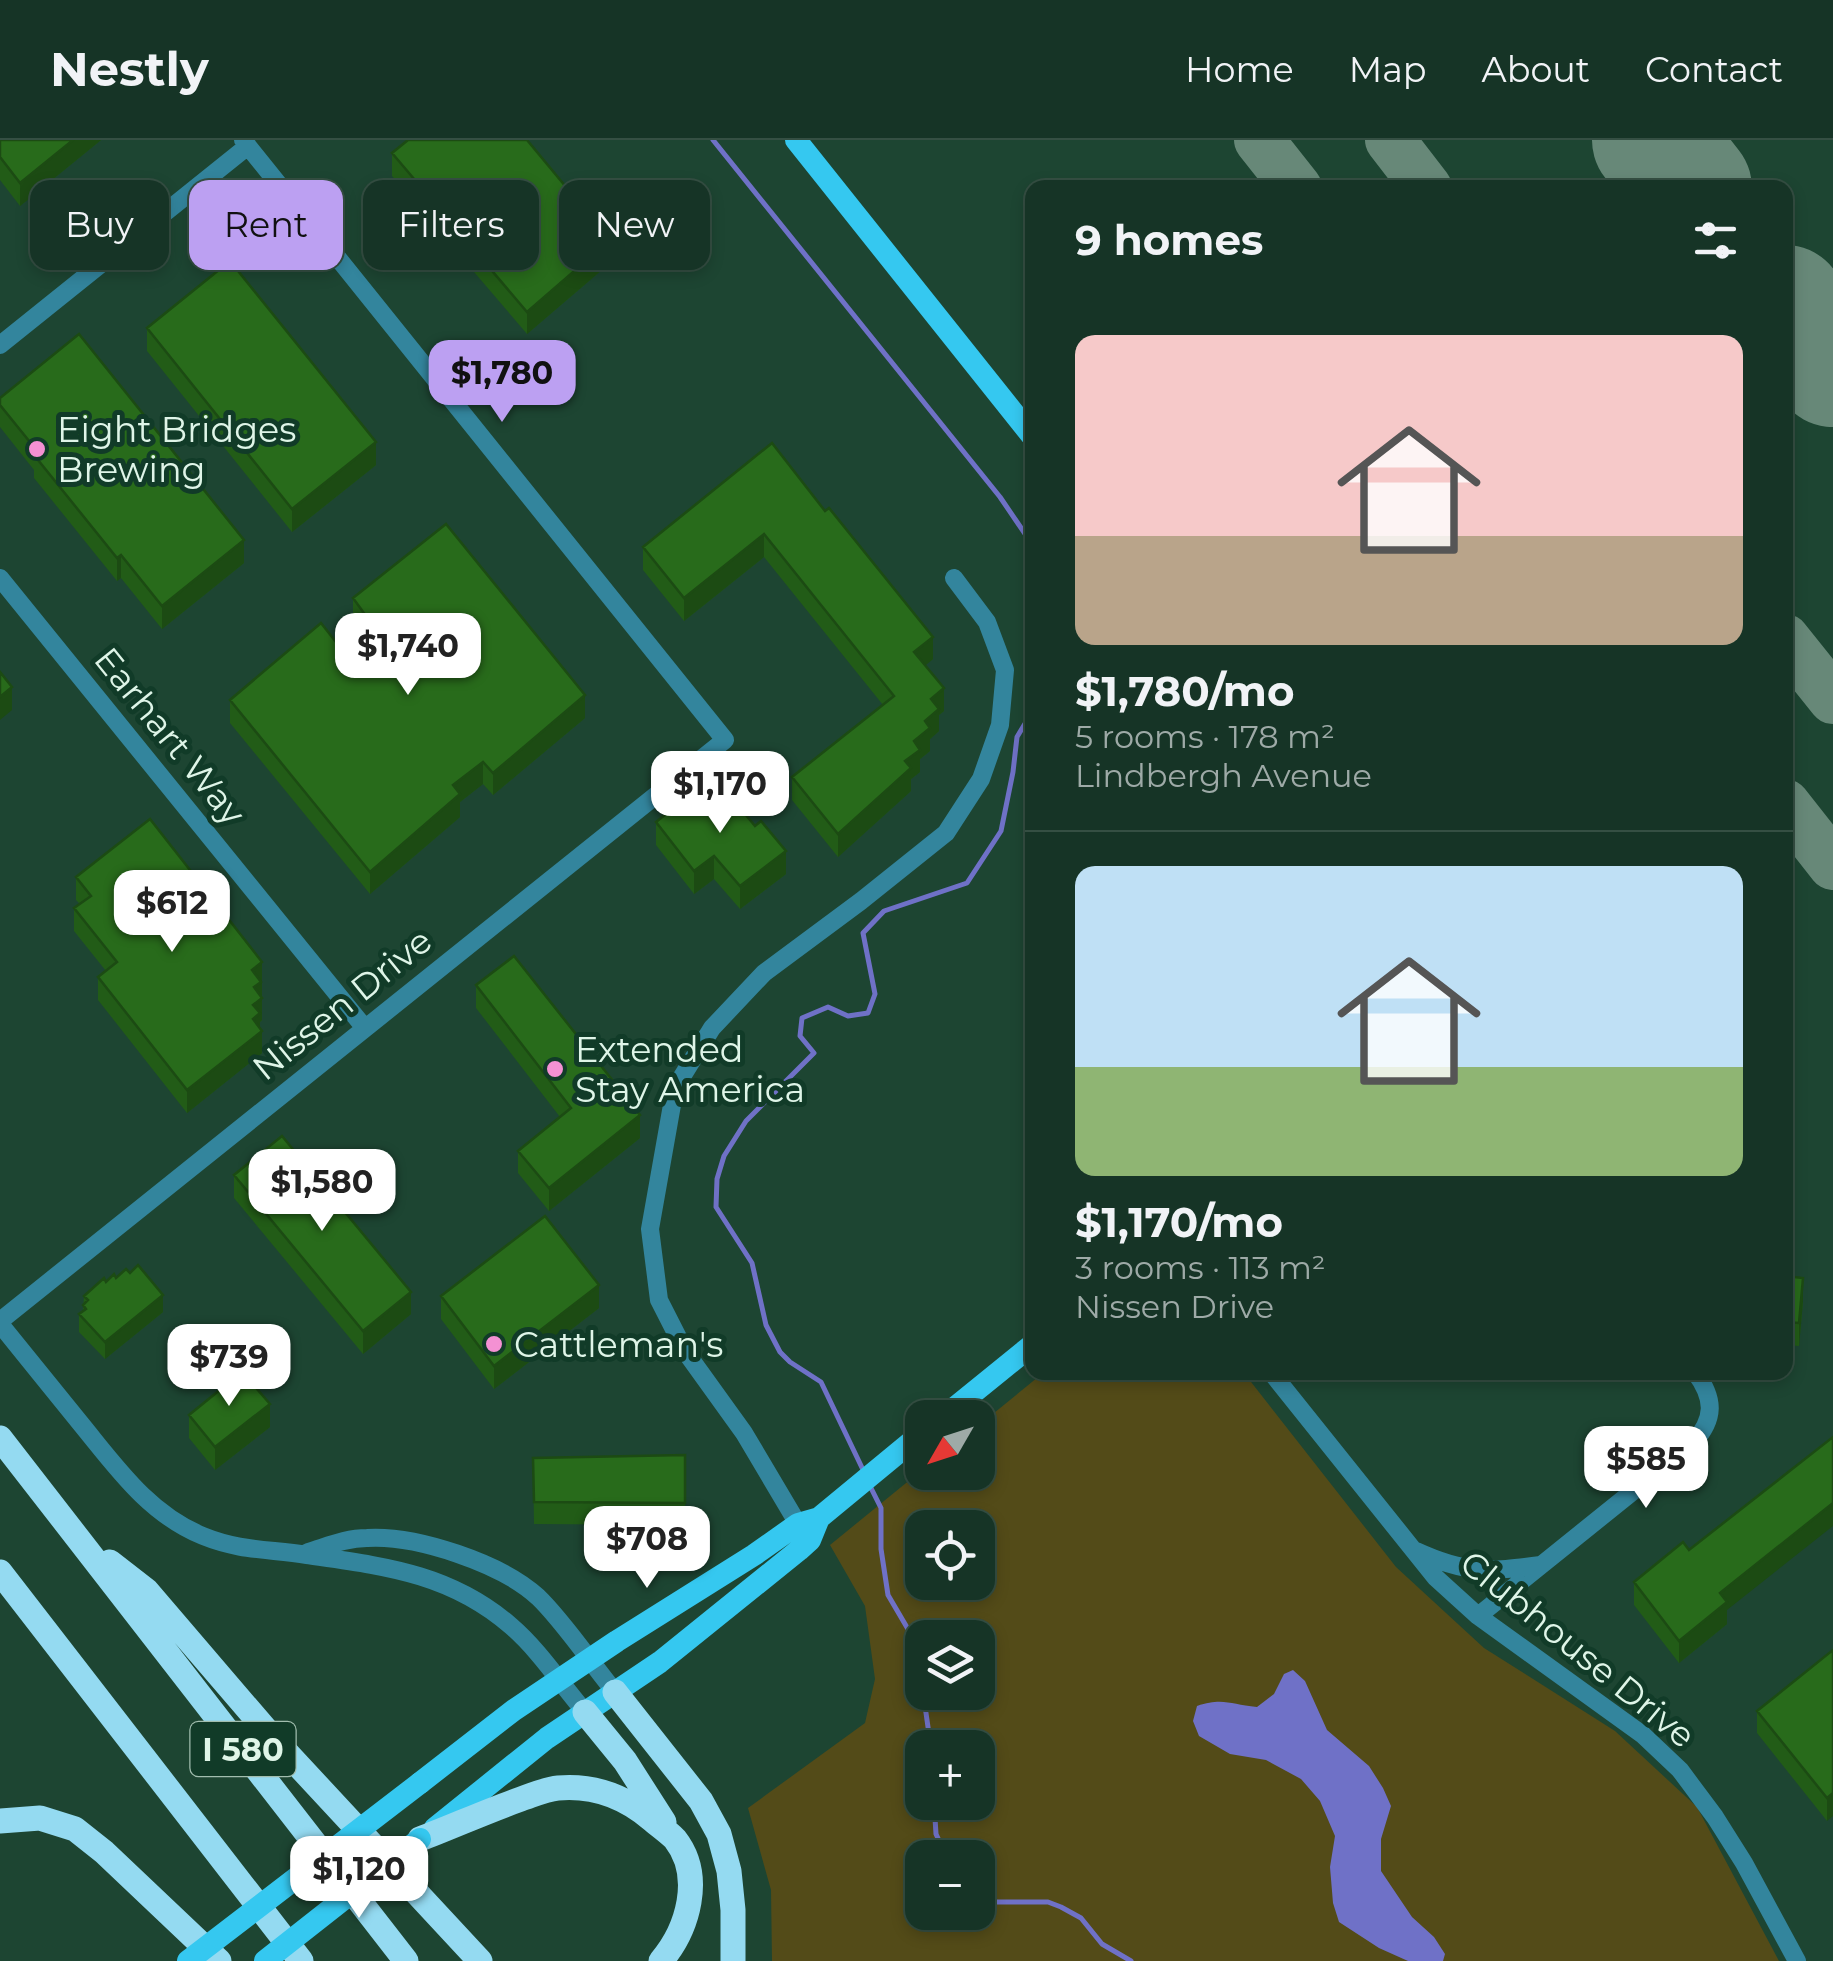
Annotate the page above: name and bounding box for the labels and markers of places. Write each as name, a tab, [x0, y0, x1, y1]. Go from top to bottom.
pin: $1,780	[421, 340, 583, 425]
place label: Eight Bridges Brewing	[57, 408, 296, 491]
marker: Eight Bridges Brewing	[26, 438, 48, 460]
pin: $1,740	[327, 613, 489, 698]
pin: $1,170	[639, 751, 801, 836]
pin: $612	[113, 870, 231, 955]
place label: Extended Stay America	[575, 1028, 805, 1111]
marker: Extended Stay America	[544, 1058, 566, 1080]
pin: $1,580	[241, 1149, 403, 1234]
place label: Cattleman's	[514, 1323, 723, 1366]
pin: $739	[170, 1324, 288, 1409]
marker: Cattleman's	[483, 1333, 505, 1355]
pin: $585	[1587, 1426, 1705, 1511]
pin: $708	[588, 1506, 706, 1591]
pin: $1,120	[278, 1836, 440, 1921]

